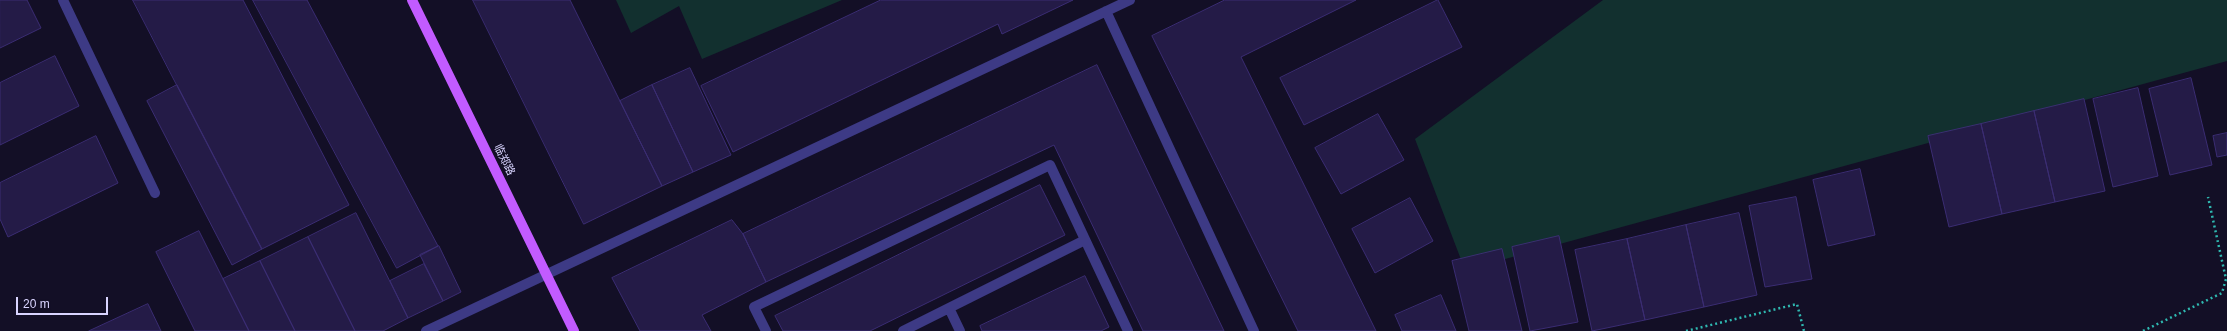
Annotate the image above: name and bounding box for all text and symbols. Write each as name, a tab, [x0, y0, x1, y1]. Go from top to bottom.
street label: 临郑路	[491, 142, 517, 178]
scale bar	[18, 289, 110, 315]
text: 20 m	[23, 297, 50, 311]

